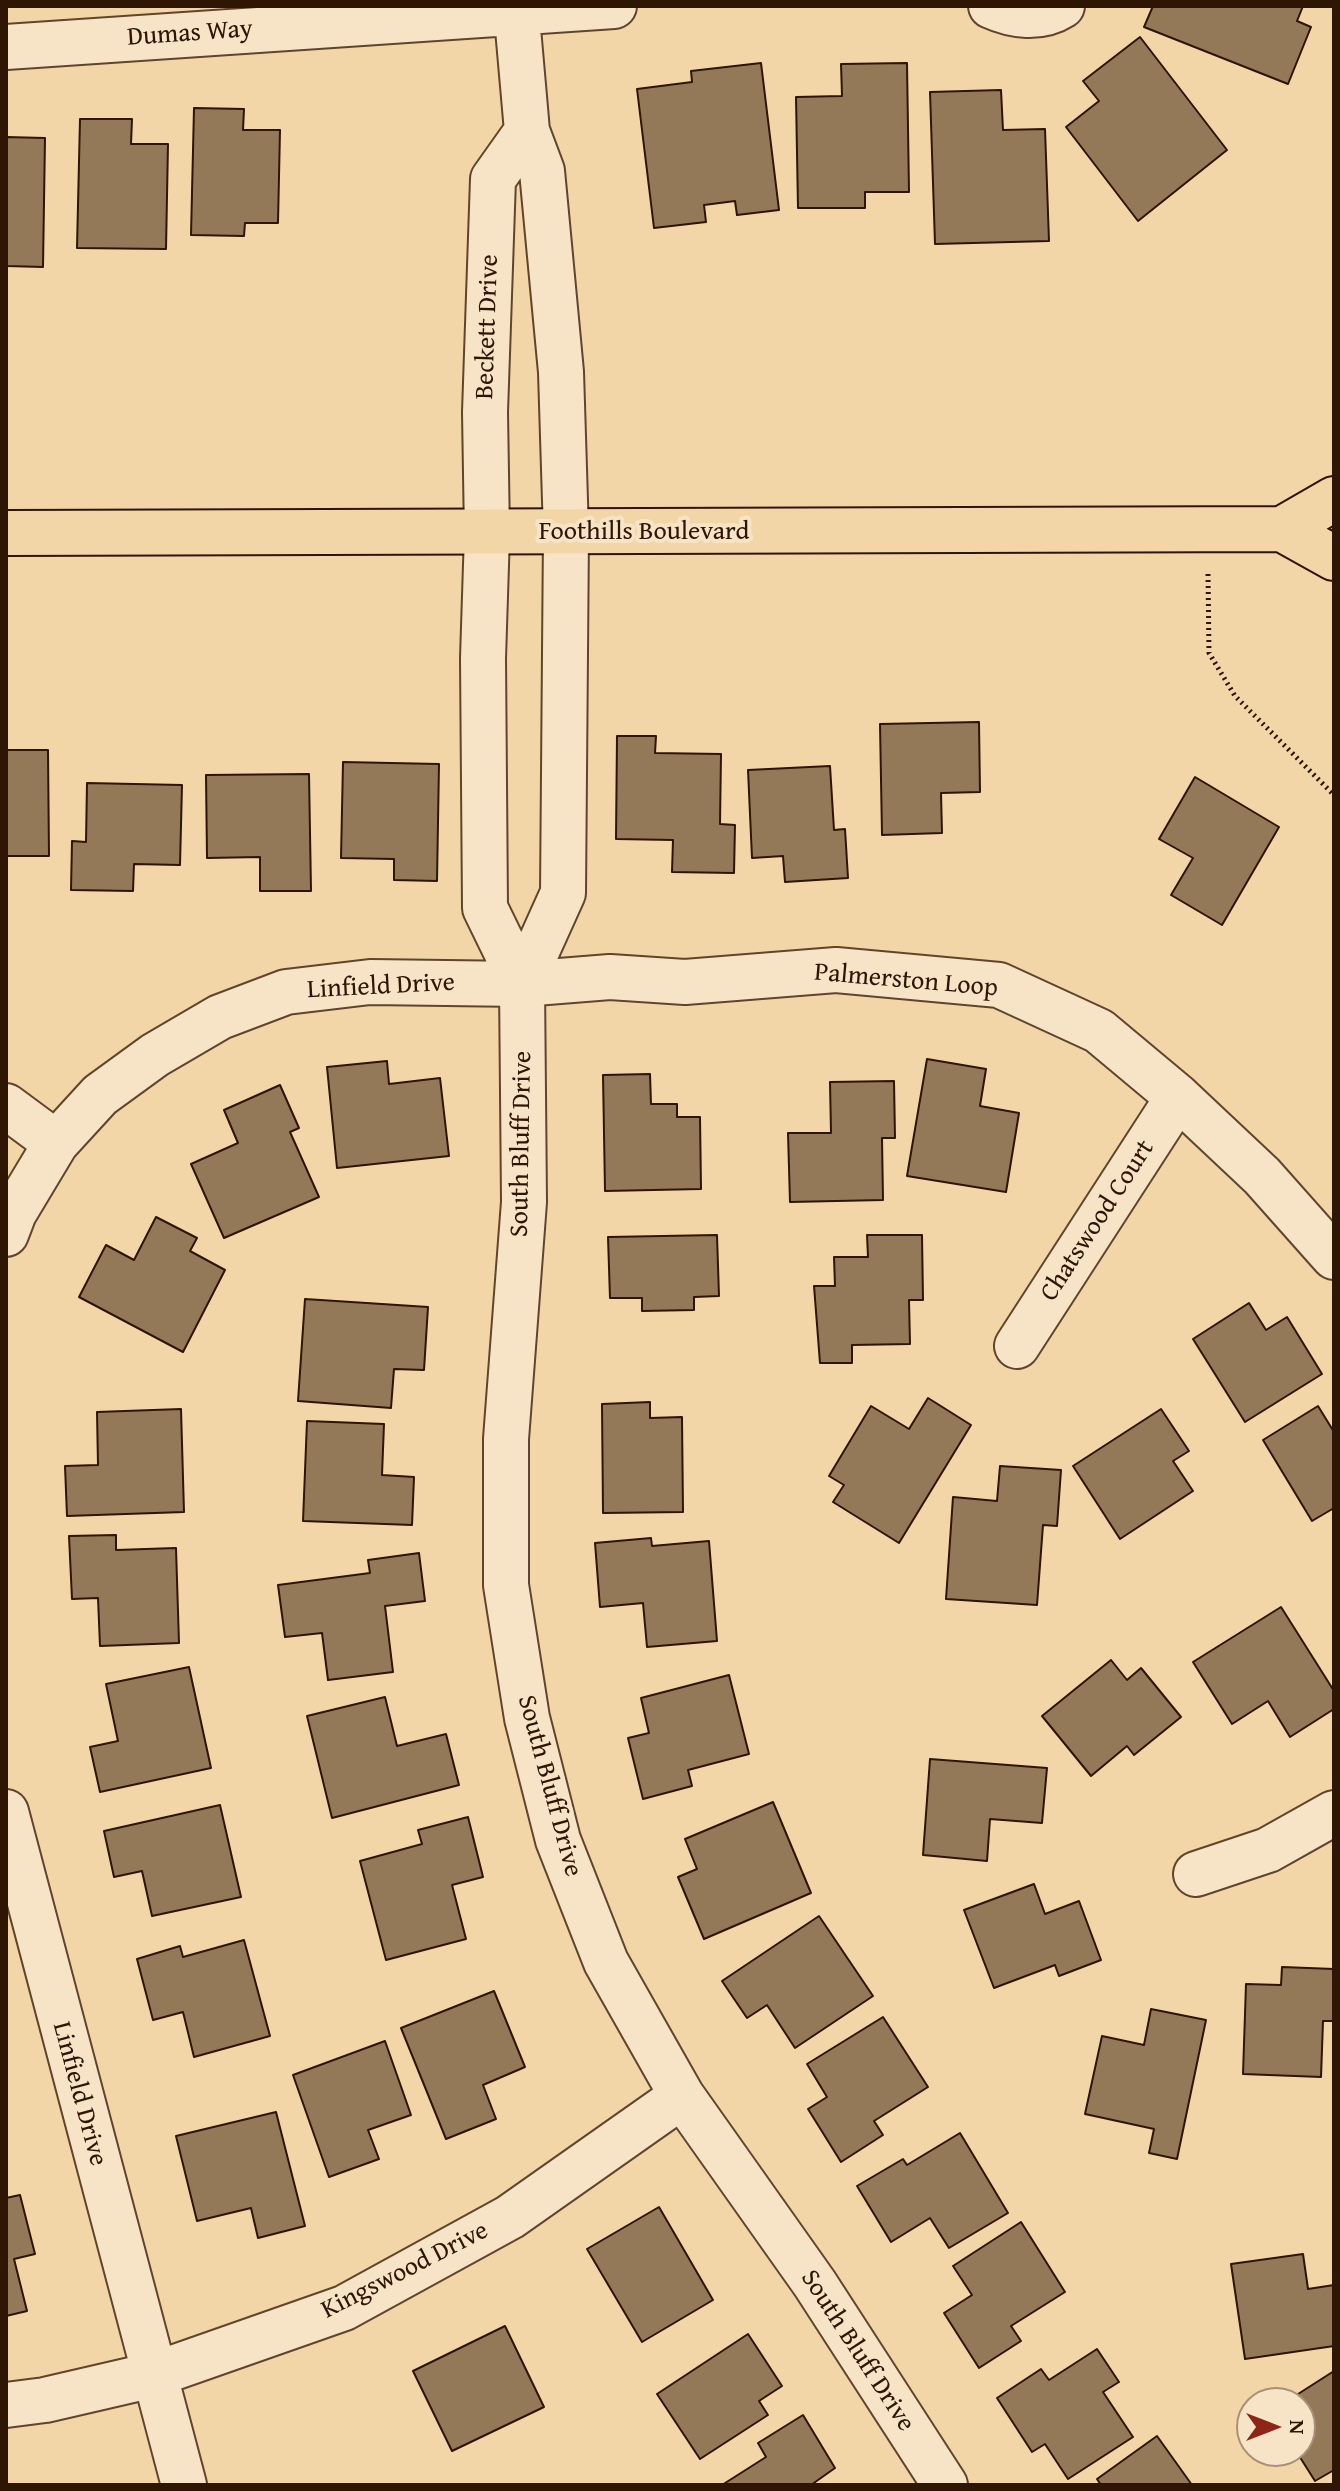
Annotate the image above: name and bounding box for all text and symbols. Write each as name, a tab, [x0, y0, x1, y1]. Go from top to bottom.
street label: Dumas Way	[126, 14, 254, 54]
street label: Beckett Drive	[470, 254, 506, 400]
street label: Foothills Boulevard	[539, 516, 749, 548]
street label: Palmerston Loop	[813, 957, 999, 1005]
street label: Linfield Drive	[306, 968, 456, 1006]
street label: South Bluff Drive	[505, 1051, 539, 1237]
street label: Chatswood Court	[1034, 1134, 1162, 1308]
street label: South Bluff Drive	[510, 1692, 588, 1880]
street label: Linfield Drive	[45, 2019, 113, 2169]
street label: Kingswood Drive	[316, 2216, 494, 2326]
street label: South Bluff Drive	[793, 2264, 921, 2438]
north arrow	[1236, 2387, 1316, 2467]
text: N	[1282, 2420, 1314, 2434]

